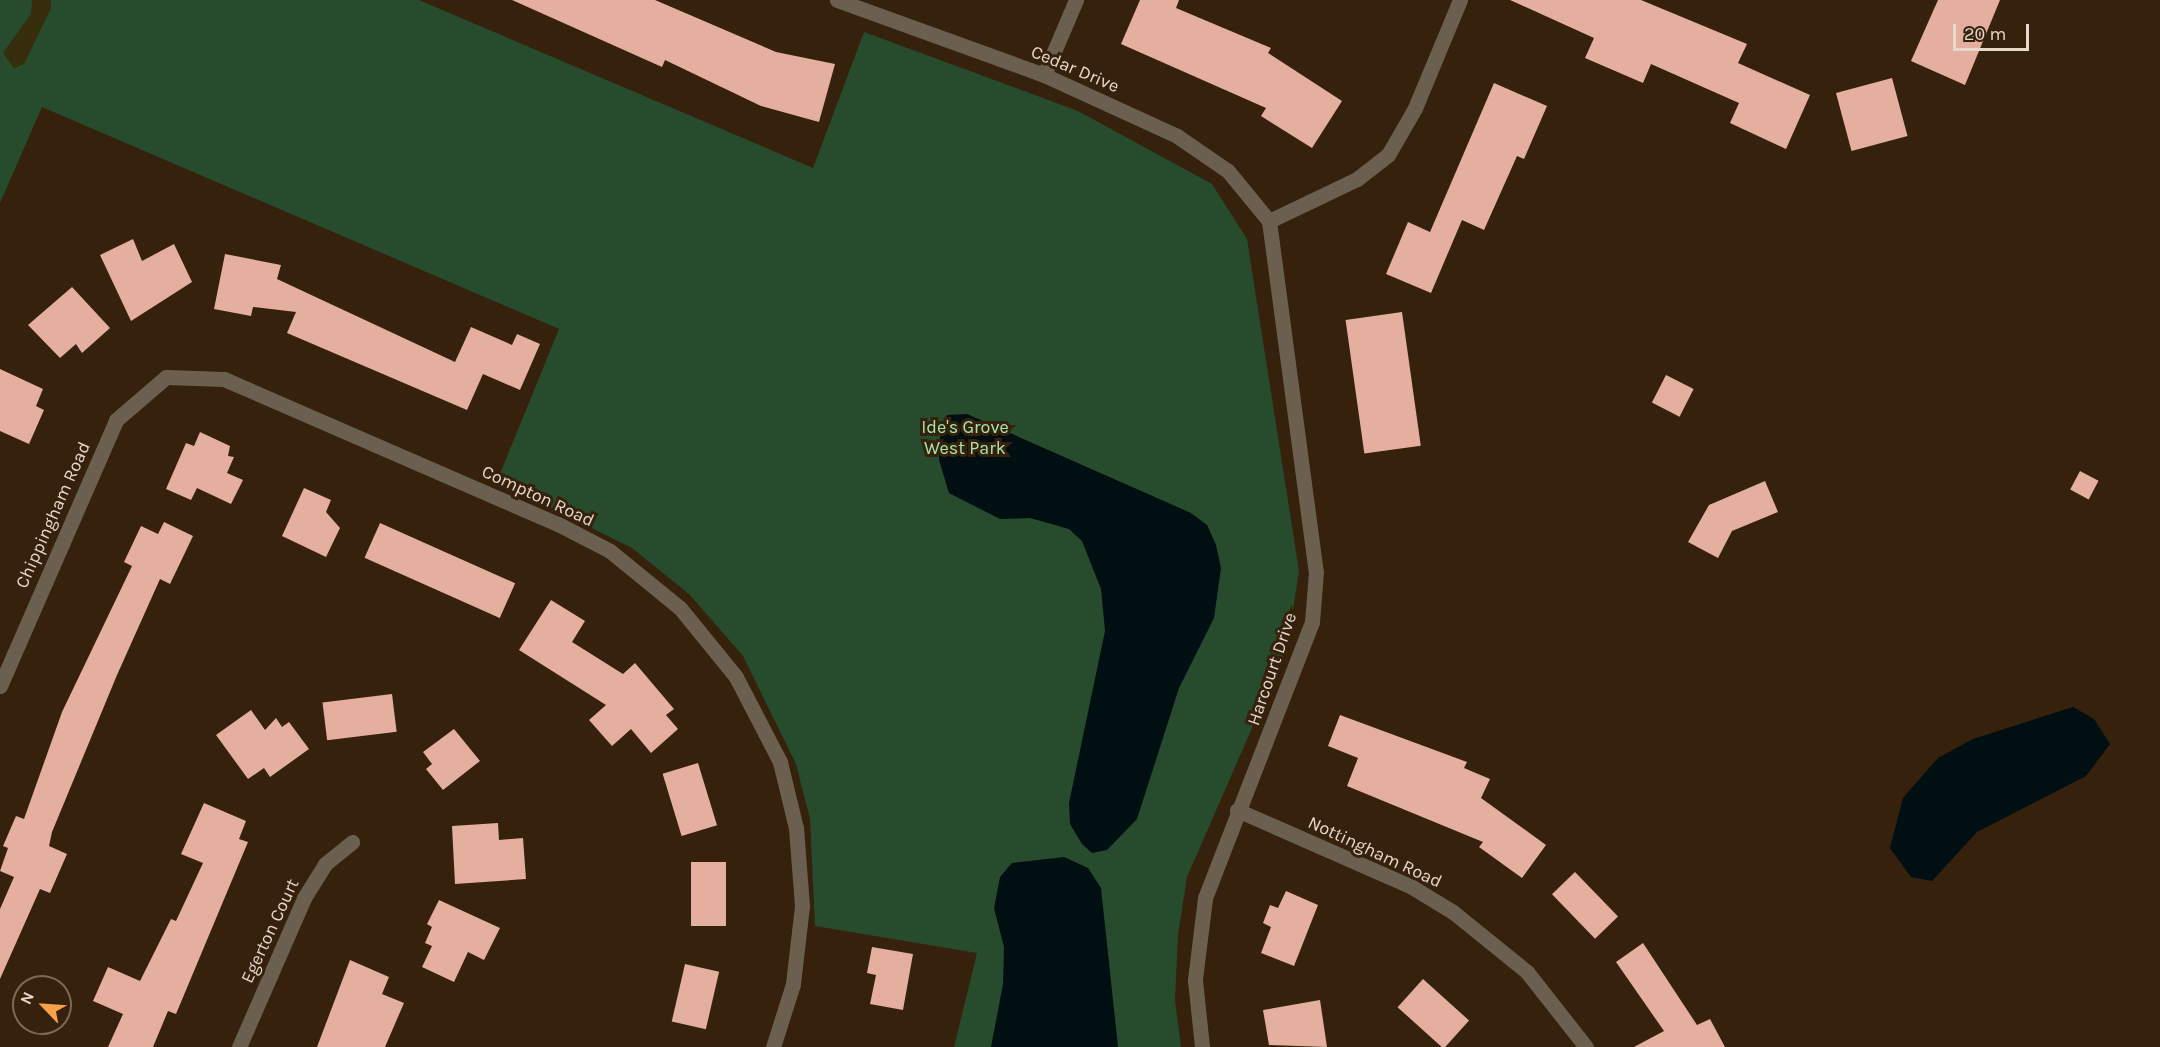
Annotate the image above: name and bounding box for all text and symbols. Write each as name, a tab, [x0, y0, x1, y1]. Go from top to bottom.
scale bar	[1956, 12, 2032, 50]
text: 20 m	[1964, 23, 2006, 45]
street label: Cedar Drive	[1028, 41, 1122, 97]
park label: Ide's Grove West Park	[921, 417, 1009, 460]
street label: Chippingham Road	[11, 438, 95, 592]
street label: Compton Road	[478, 461, 598, 531]
street label: Harcourt Drive	[1243, 610, 1301, 728]
street label: Nottingham Road	[1305, 811, 1445, 893]
street label: Egerton Court	[236, 875, 304, 987]
north arrow	[12, 975, 72, 1035]
text: N	[16, 989, 38, 1007]

